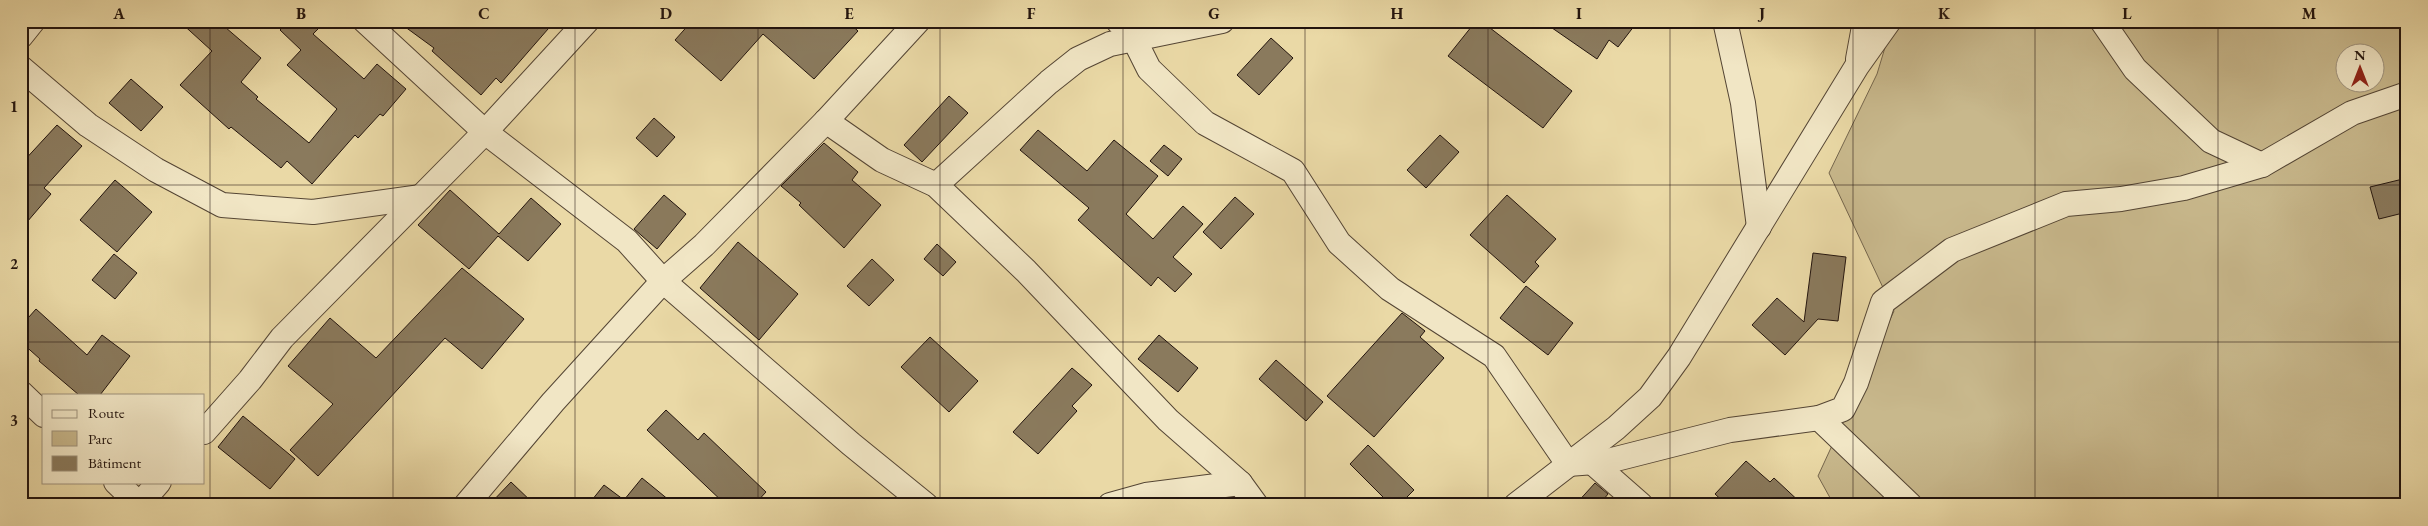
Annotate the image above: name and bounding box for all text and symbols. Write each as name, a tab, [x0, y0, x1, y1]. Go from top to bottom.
text: A	[112, 3, 125, 24]
text: B	[296, 3, 306, 24]
text: C	[478, 3, 490, 24]
text: D	[660, 3, 672, 24]
text: E	[844, 3, 854, 24]
text: F	[1027, 3, 1036, 24]
text: G	[1208, 3, 1220, 24]
text: H	[1391, 3, 1404, 24]
text: I	[1576, 3, 1582, 24]
text: J	[1757, 3, 1765, 24]
text: K	[1938, 3, 1951, 24]
text: L	[2122, 3, 2132, 24]
text: M	[2302, 3, 2317, 24]
north arrow	[2336, 42, 2386, 92]
text: N	[2354, 46, 2366, 64]
text: 1	[10, 96, 18, 117]
text: 2	[10, 253, 19, 274]
legend	[42, 394, 205, 484]
text: Route	[88, 403, 125, 422]
text: 3	[10, 410, 18, 431]
text: Parc	[88, 429, 113, 448]
text: Bâtiment	[88, 453, 142, 472]

